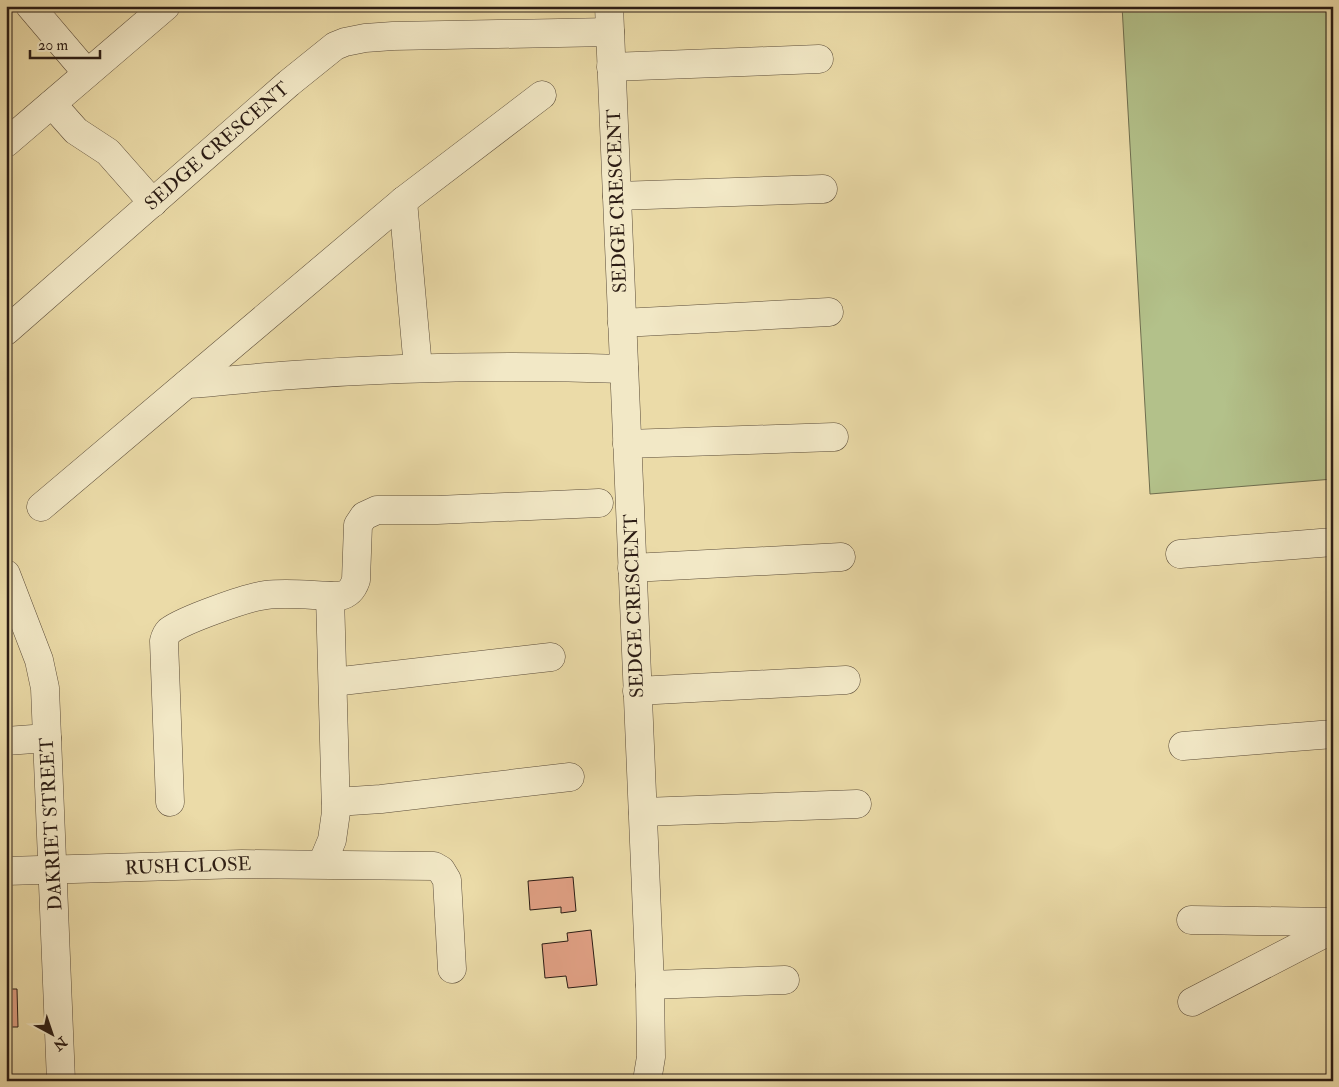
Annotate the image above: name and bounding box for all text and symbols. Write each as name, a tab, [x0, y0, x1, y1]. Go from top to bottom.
scale bar	[30, 28, 100, 60]
text: 20 m	[38, 36, 68, 55]
street label: SEDGE CRESCENT	[140, 77, 294, 215]
street label: SEDGE CRESCENT	[602, 109, 632, 293]
street label: SEDGE CRESCENT	[619, 514, 649, 698]
street label: DAKRIET STREET	[34, 737, 68, 911]
street label: RUSH CLOSE	[124, 852, 252, 880]
north arrow	[28, 1010, 78, 1060]
text: N	[49, 1032, 71, 1054]

